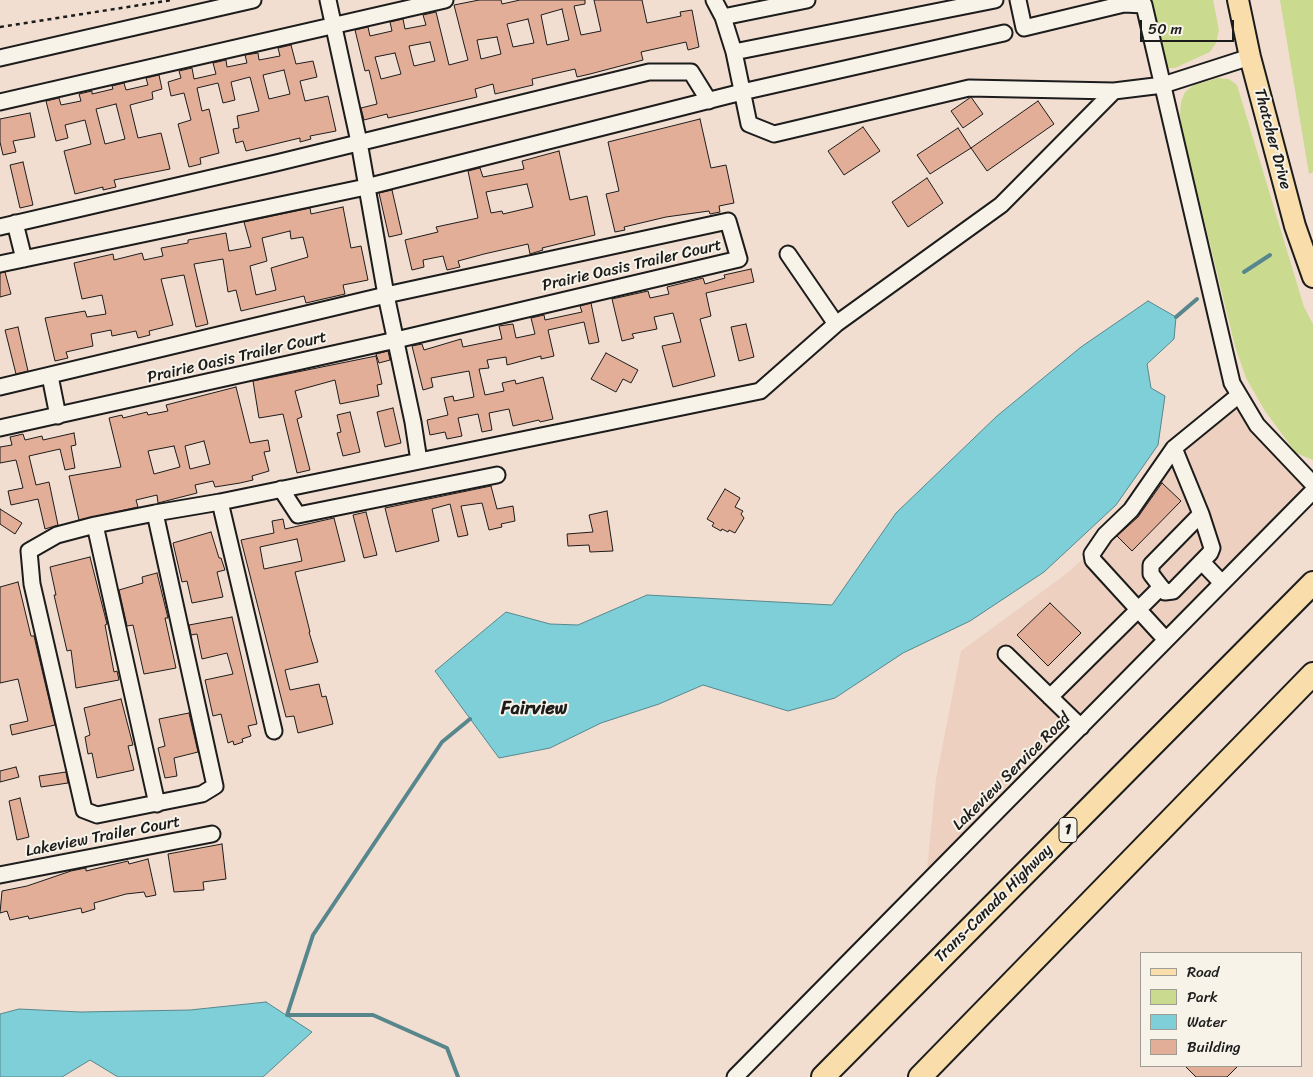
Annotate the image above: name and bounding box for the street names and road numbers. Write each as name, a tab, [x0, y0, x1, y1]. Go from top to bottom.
street label: Thatcher Drive	[1249, 86, 1295, 192]
street label: Prairie Oasis Trailer Court	[540, 236, 724, 296]
street label: Prairie Oasis Trailer Court	[145, 328, 329, 388]
street label: Lakeview Service Road	[949, 709, 1075, 835]
street label: Lakeview Trailer Court	[24, 813, 182, 861]
road number: 1	[1059, 818, 1077, 842]
street label: Trans-Canada Highway	[931, 841, 1057, 967]

